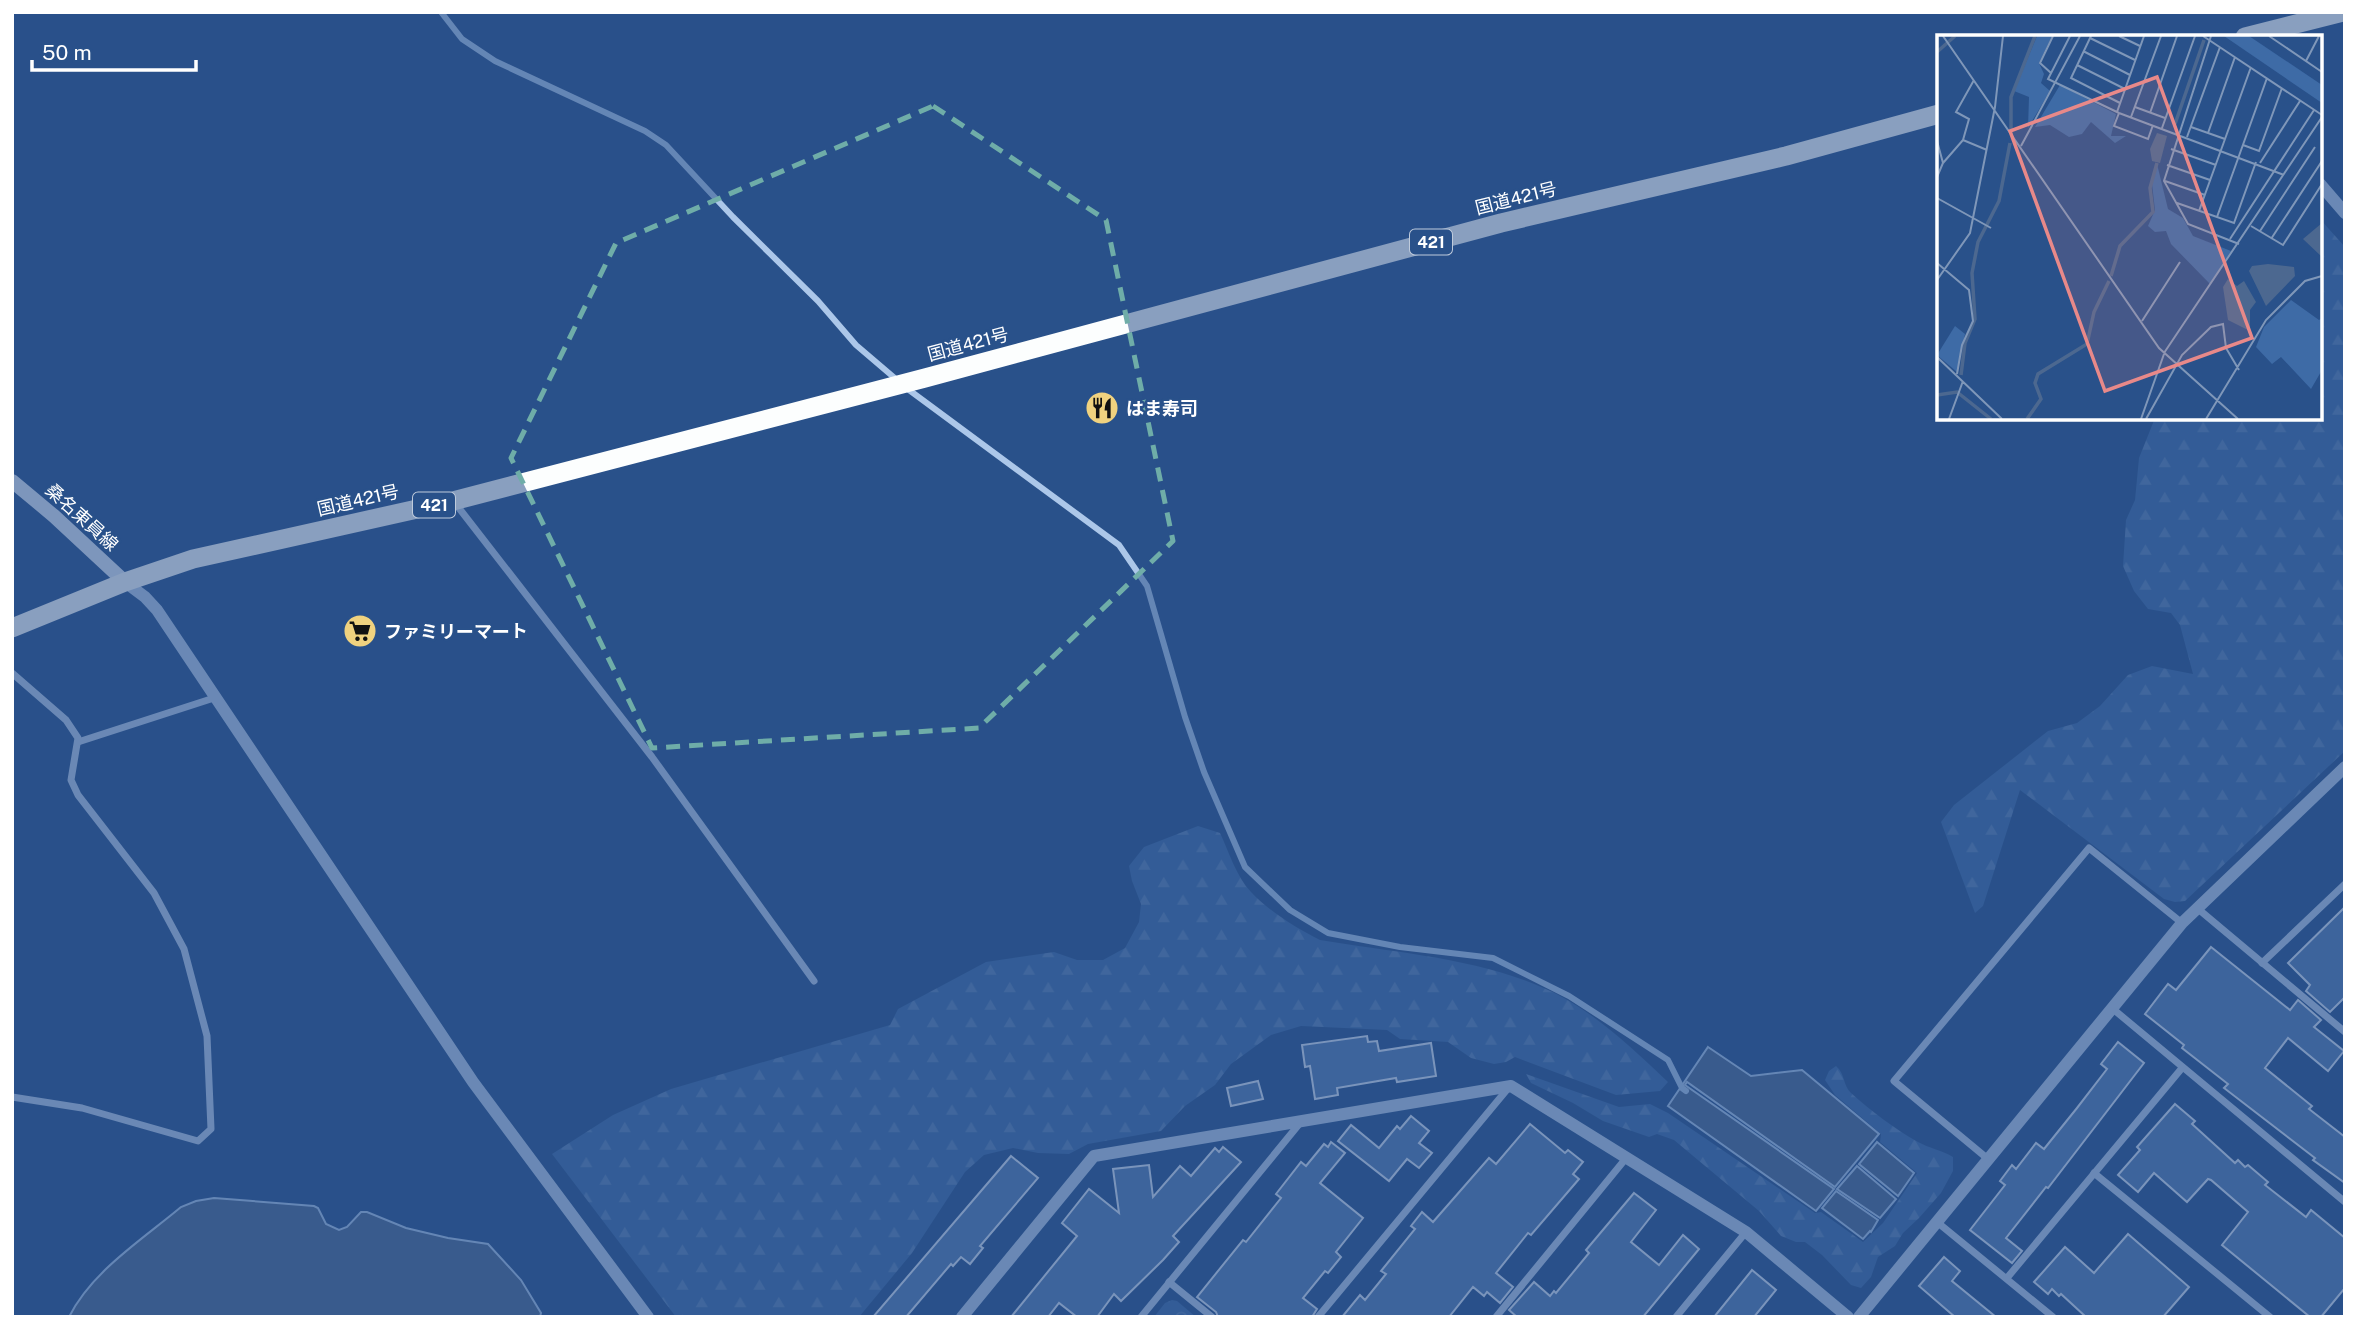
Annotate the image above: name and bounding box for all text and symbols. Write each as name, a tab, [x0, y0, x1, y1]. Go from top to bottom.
scale bar	[32, 28, 196, 72]
inset map	[1937, 35, 2322, 420]
text: 50 m	[42, 40, 92, 65]
street label: 国道421号	[1473, 178, 1559, 218]
road number: 421	[1410, 230, 1452, 254]
street label: 国道421号	[925, 323, 1011, 365]
restaurant icon: はま寿司	[1083, 389, 1121, 427]
place label: はま寿司	[1126, 398, 1198, 419]
street label: 桑名東員線	[42, 479, 122, 555]
street label: 国道421号	[315, 480, 401, 520]
road number: 421	[413, 492, 455, 518]
supermarket icon: ファミリーマート	[341, 612, 379, 650]
place label: ファミリーマート	[384, 621, 528, 642]

